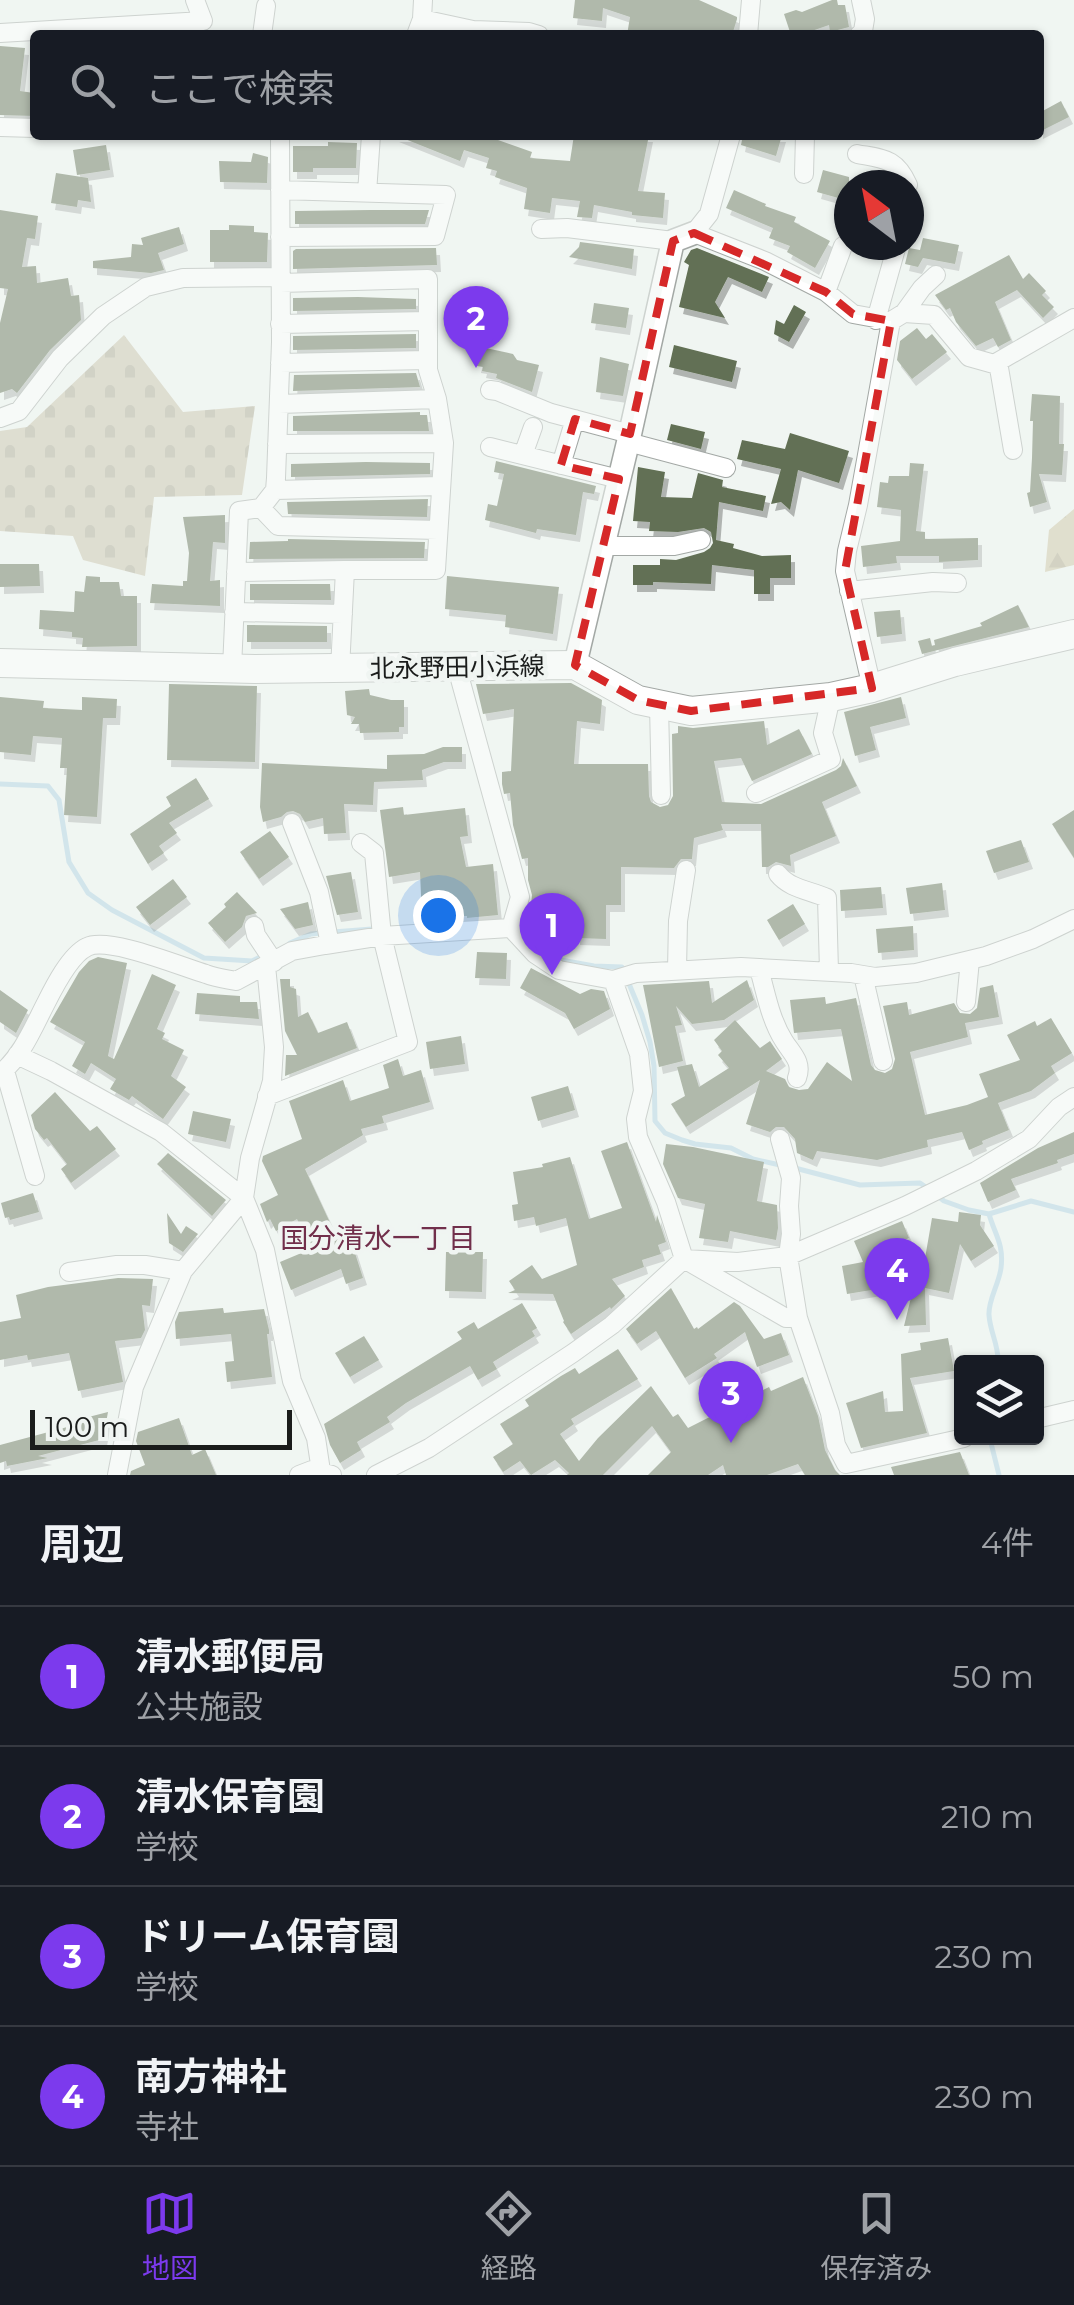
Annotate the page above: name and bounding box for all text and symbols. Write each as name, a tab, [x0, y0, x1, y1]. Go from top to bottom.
search box	[30, 30, 1044, 140]
icon: search	[65, 58, 120, 113]
text: ここで検索	[145, 65, 335, 112]
north arrow	[834, 170, 924, 260]
pin: 2	[444, 286, 508, 368]
street label: 北永野田小浜線	[369, 650, 545, 684]
your location	[413, 890, 464, 941]
pin: 1	[520, 892, 584, 975]
district label: 国分清水一丁目	[280, 1221, 476, 1255]
pin: 4	[864, 1238, 930, 1320]
map controls	[954, 1355, 1044, 1445]
button: layers	[954, 1355, 1044, 1445]
pin: 3	[698, 1360, 764, 1443]
scale bar	[30, 1405, 292, 1450]
text: 100 m	[45, 1410, 129, 1444]
text: 周辺	[40, 1518, 124, 1570]
text: 4件	[981, 1523, 1034, 1562]
text: 清水郵便局	[135, 1633, 325, 1680]
text: 1	[66, 1657, 79, 1696]
text: 50 m	[952, 1657, 1034, 1696]
text: 公共施設	[135, 1687, 263, 1726]
text: 清水保育園	[135, 1773, 325, 1820]
text: 2	[63, 1797, 82, 1836]
text: 210 m	[941, 1797, 1034, 1836]
text: 学校	[135, 1827, 199, 1866]
text: ドリーム保育園	[135, 1913, 400, 1960]
text: 3	[63, 1937, 82, 1976]
text: 230 m	[934, 1937, 1034, 1976]
text: 学校	[135, 1967, 199, 2006]
text: 南方神社	[135, 2053, 287, 2100]
text: 4	[61, 2077, 84, 2116]
text: 230 m	[934, 2077, 1034, 2116]
text: 寺社	[135, 2107, 199, 2146]
tab: 地図	[142, 2186, 198, 2286]
tab: 経路	[481, 2186, 537, 2286]
tab: 保存済み	[820, 2186, 932, 2286]

